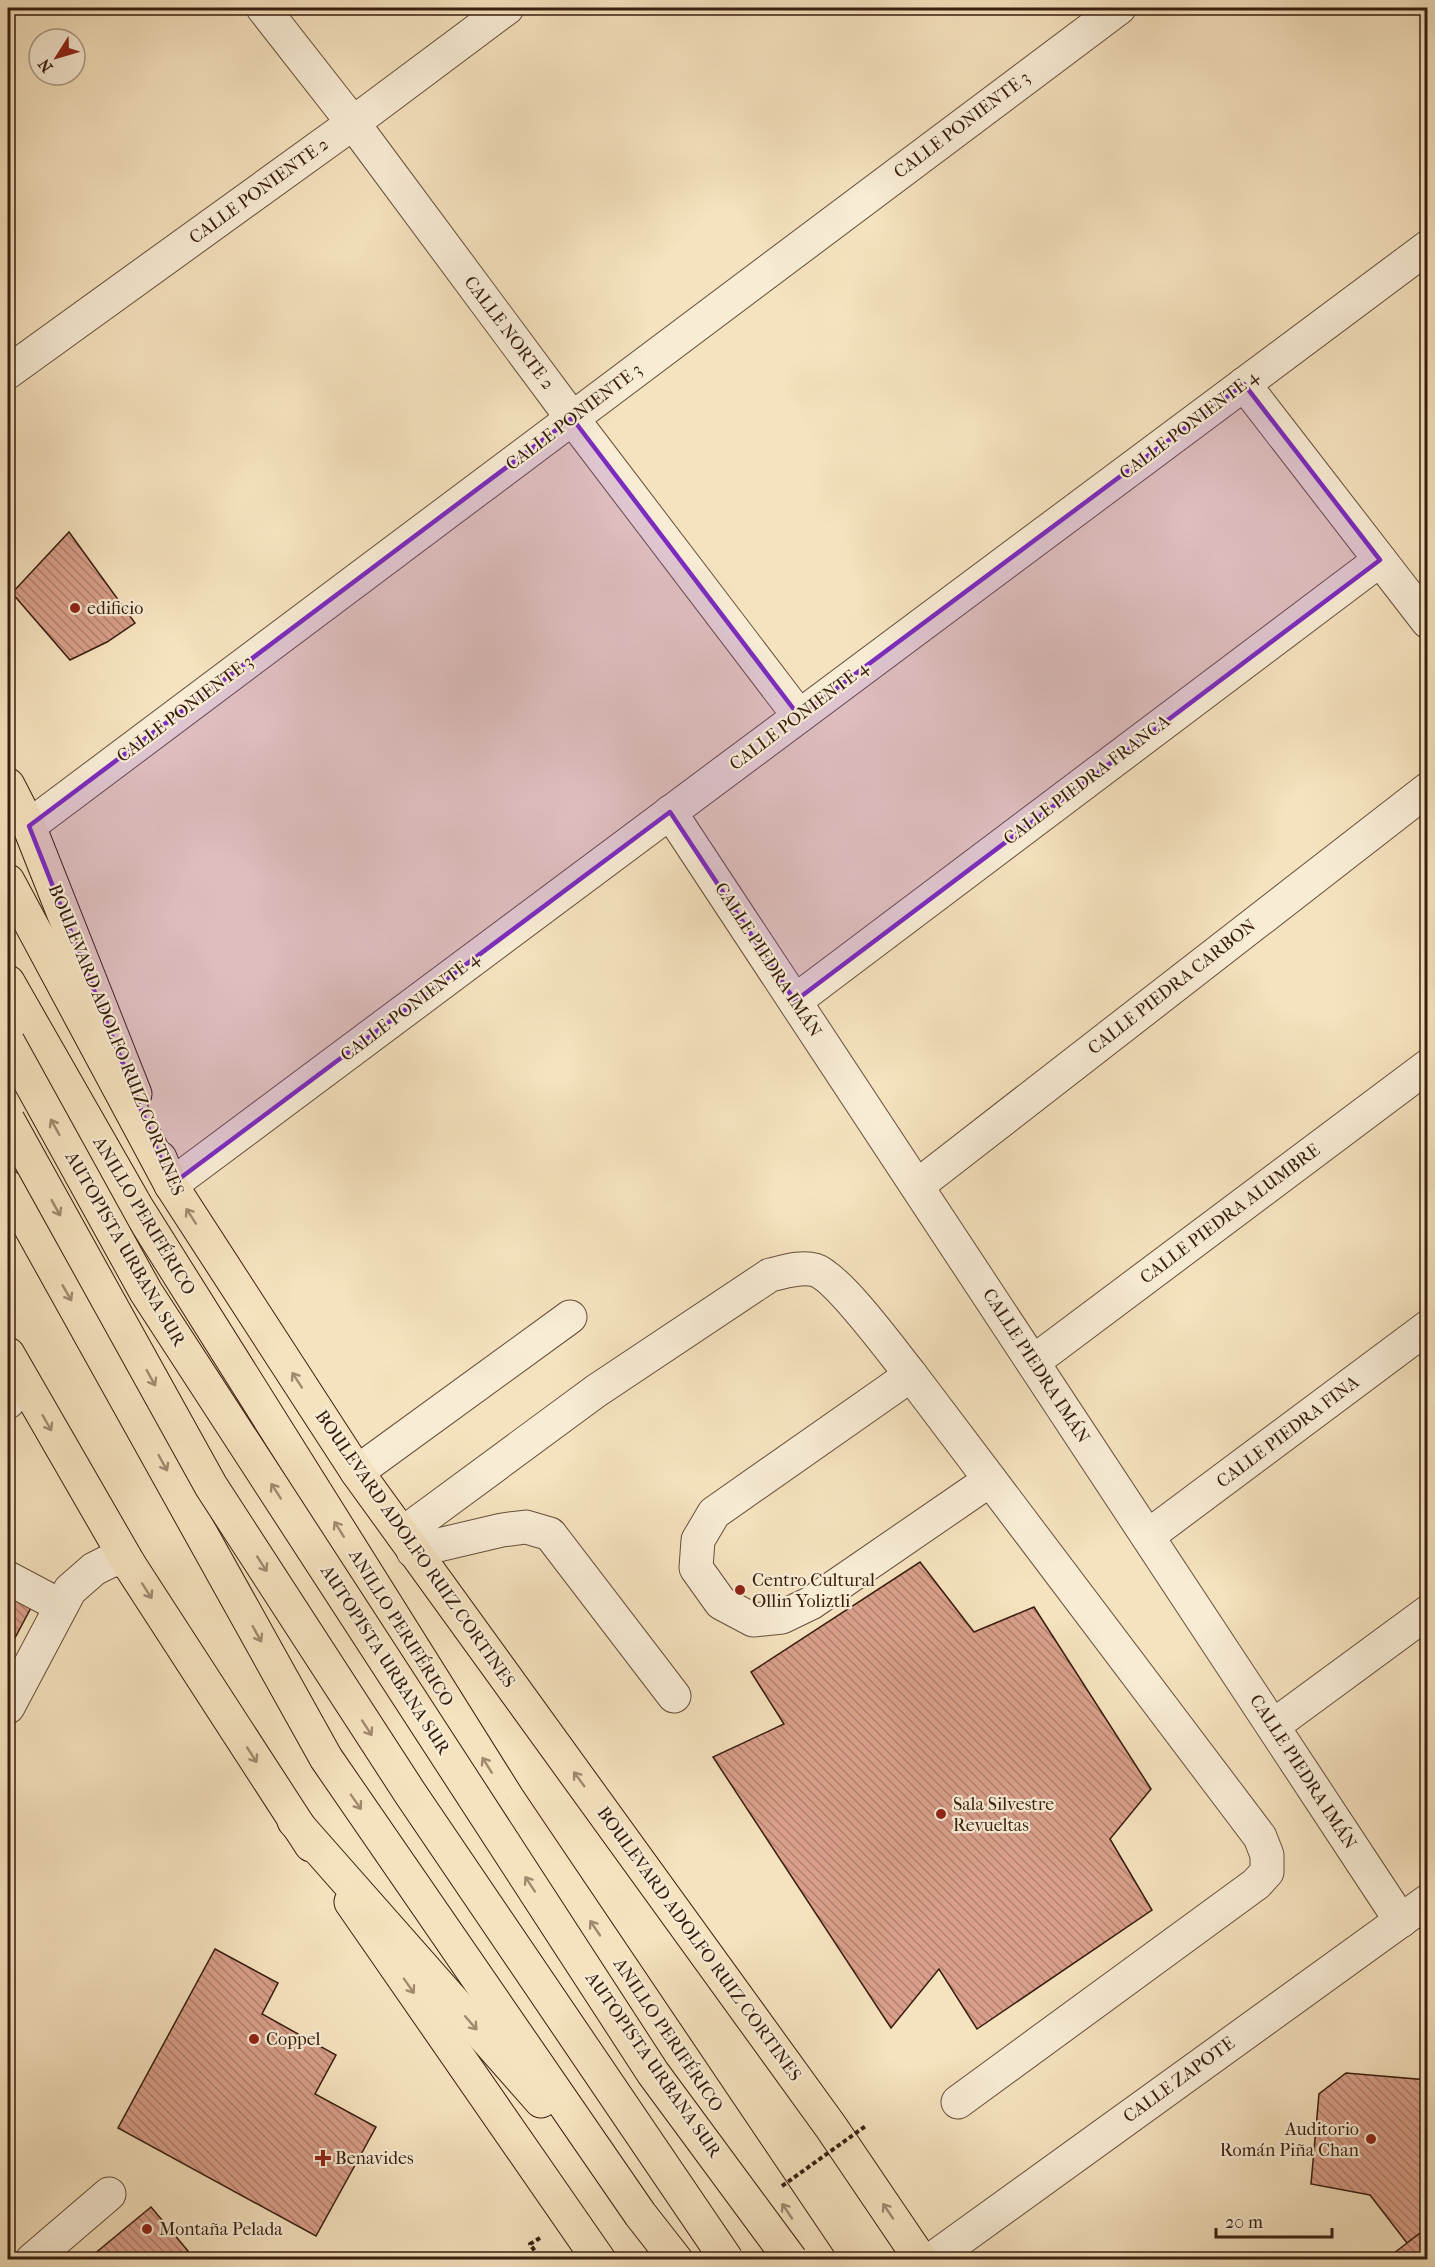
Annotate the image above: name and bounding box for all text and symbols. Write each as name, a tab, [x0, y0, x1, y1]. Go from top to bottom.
north arrow	[27, 27, 87, 87]
text: N	[34, 54, 57, 76]
street label: CALLE PONIENTE 3	[890, 67, 1034, 183]
street label: CALLE PONIENTE 2	[185, 134, 333, 248]
street label: CALLE NORTE 2	[460, 272, 558, 394]
street label: CALLE PONIENTE 3	[502, 359, 646, 475]
street label: CALLE PONIENTE 4	[1116, 366, 1263, 484]
place label: edificio	[87, 598, 143, 619]
marker: edificio	[68, 601, 82, 615]
street label: CALLE PONIENTE 3	[113, 651, 257, 767]
street label: CALLE PONIENTE 4	[726, 657, 873, 775]
street label: CALLE PIEDRA FRANCA	[1000, 710, 1175, 849]
street label: CALLE PIEDRA IMÁN	[710, 878, 827, 1041]
street label: BOULEVARD ADOLFO RUIZ CORTINES	[44, 881, 188, 1199]
street label: CALLE PIEDRA CARBON	[1084, 915, 1260, 1059]
street label: CALLE PONIENTE 4	[337, 948, 484, 1066]
one-way arrow	[49, 1119, 61, 1136]
street label: ANILLO PERIFÉRICO	[88, 1132, 200, 1299]
street label: CALLE PIEDRA ALUMBRE	[1136, 1140, 1324, 1288]
street label: AUTOPISTA URBANA SUR	[60, 1147, 190, 1351]
one-way arrow	[51, 1199, 63, 1216]
one-way arrow	[185, 1208, 197, 1225]
one-way arrow	[62, 1284, 74, 1301]
street label: CALLE PIEDRA IMÁN	[978, 1284, 1095, 1447]
one-way arrow	[146, 1369, 157, 1387]
street label: CALLE PIEDRA FINA	[1213, 1371, 1364, 1492]
one-way arrow	[291, 1372, 303, 1389]
street label: BOULEVARD ADOLFO RUIZ CORTINES	[311, 1406, 519, 1692]
one-way arrow	[41, 1414, 53, 1431]
one-way arrow	[157, 1454, 169, 1471]
one-way arrow	[269, 1483, 281, 1500]
one-way arrow	[332, 1521, 344, 1538]
street label: ANILLO PERIFÉRICO	[344, 1544, 459, 1710]
one-way arrow	[256, 1555, 268, 1572]
street label: AUTOPISTA URBANA SUR	[315, 1561, 455, 1759]
place label: Centro Cultural Ollin Yoliztli	[752, 1570, 875, 1612]
one-way arrow	[141, 1582, 153, 1599]
marker: Centro Cultural Ollin Yoliztli	[733, 1583, 747, 1597]
one-way arrow	[251, 1625, 263, 1642]
street label: CALLE PIEDRA IMÁN	[1245, 1690, 1362, 1853]
one-way arrow	[362, 1719, 374, 1736]
one-way arrow	[246, 1746, 258, 1763]
one-way arrow	[481, 1757, 493, 1774]
one-way arrow	[573, 1772, 585, 1788]
one-way arrow	[350, 1793, 362, 1809]
place label: Sala Silvestre Revueltas	[953, 1794, 1054, 1836]
street label: BOULEVARD ADOLFO RUIZ CORTINES	[592, 1803, 806, 2085]
marker: Sala Silvestre Revueltas	[934, 1807, 948, 1821]
one-way arrow	[524, 1875, 537, 1892]
one-way arrow	[589, 1920, 601, 1936]
street label: ANILLO PERIFÉRICO	[608, 1953, 728, 2116]
street label: AUTOPISTA URBANA SUR	[580, 1968, 726, 2162]
one-way arrow	[403, 1977, 415, 1993]
one-way arrow	[464, 2015, 478, 2030]
place label: Coppel	[266, 2029, 321, 2050]
marker: Coppel	[247, 2032, 261, 2046]
street label: CALLE ZAPOTE	[1119, 2033, 1239, 2127]
place label: Auditorio Román Piña Chan	[1220, 2119, 1360, 2161]
marker: Auditorio Román Piña Chan	[1364, 2132, 1378, 2146]
place label: Benavides	[335, 2148, 414, 2169]
marker: Benavides	[316, 2151, 330, 2165]
scale bar	[1216, 2201, 1332, 2239]
one-way arrow	[780, 2203, 792, 2220]
one-way arrow	[882, 2203, 894, 2220]
text: 20 m	[1225, 2212, 1263, 2233]
place label: Montaña Pelada	[159, 2219, 283, 2240]
marker: Montaña Pelada	[140, 2222, 154, 2236]

